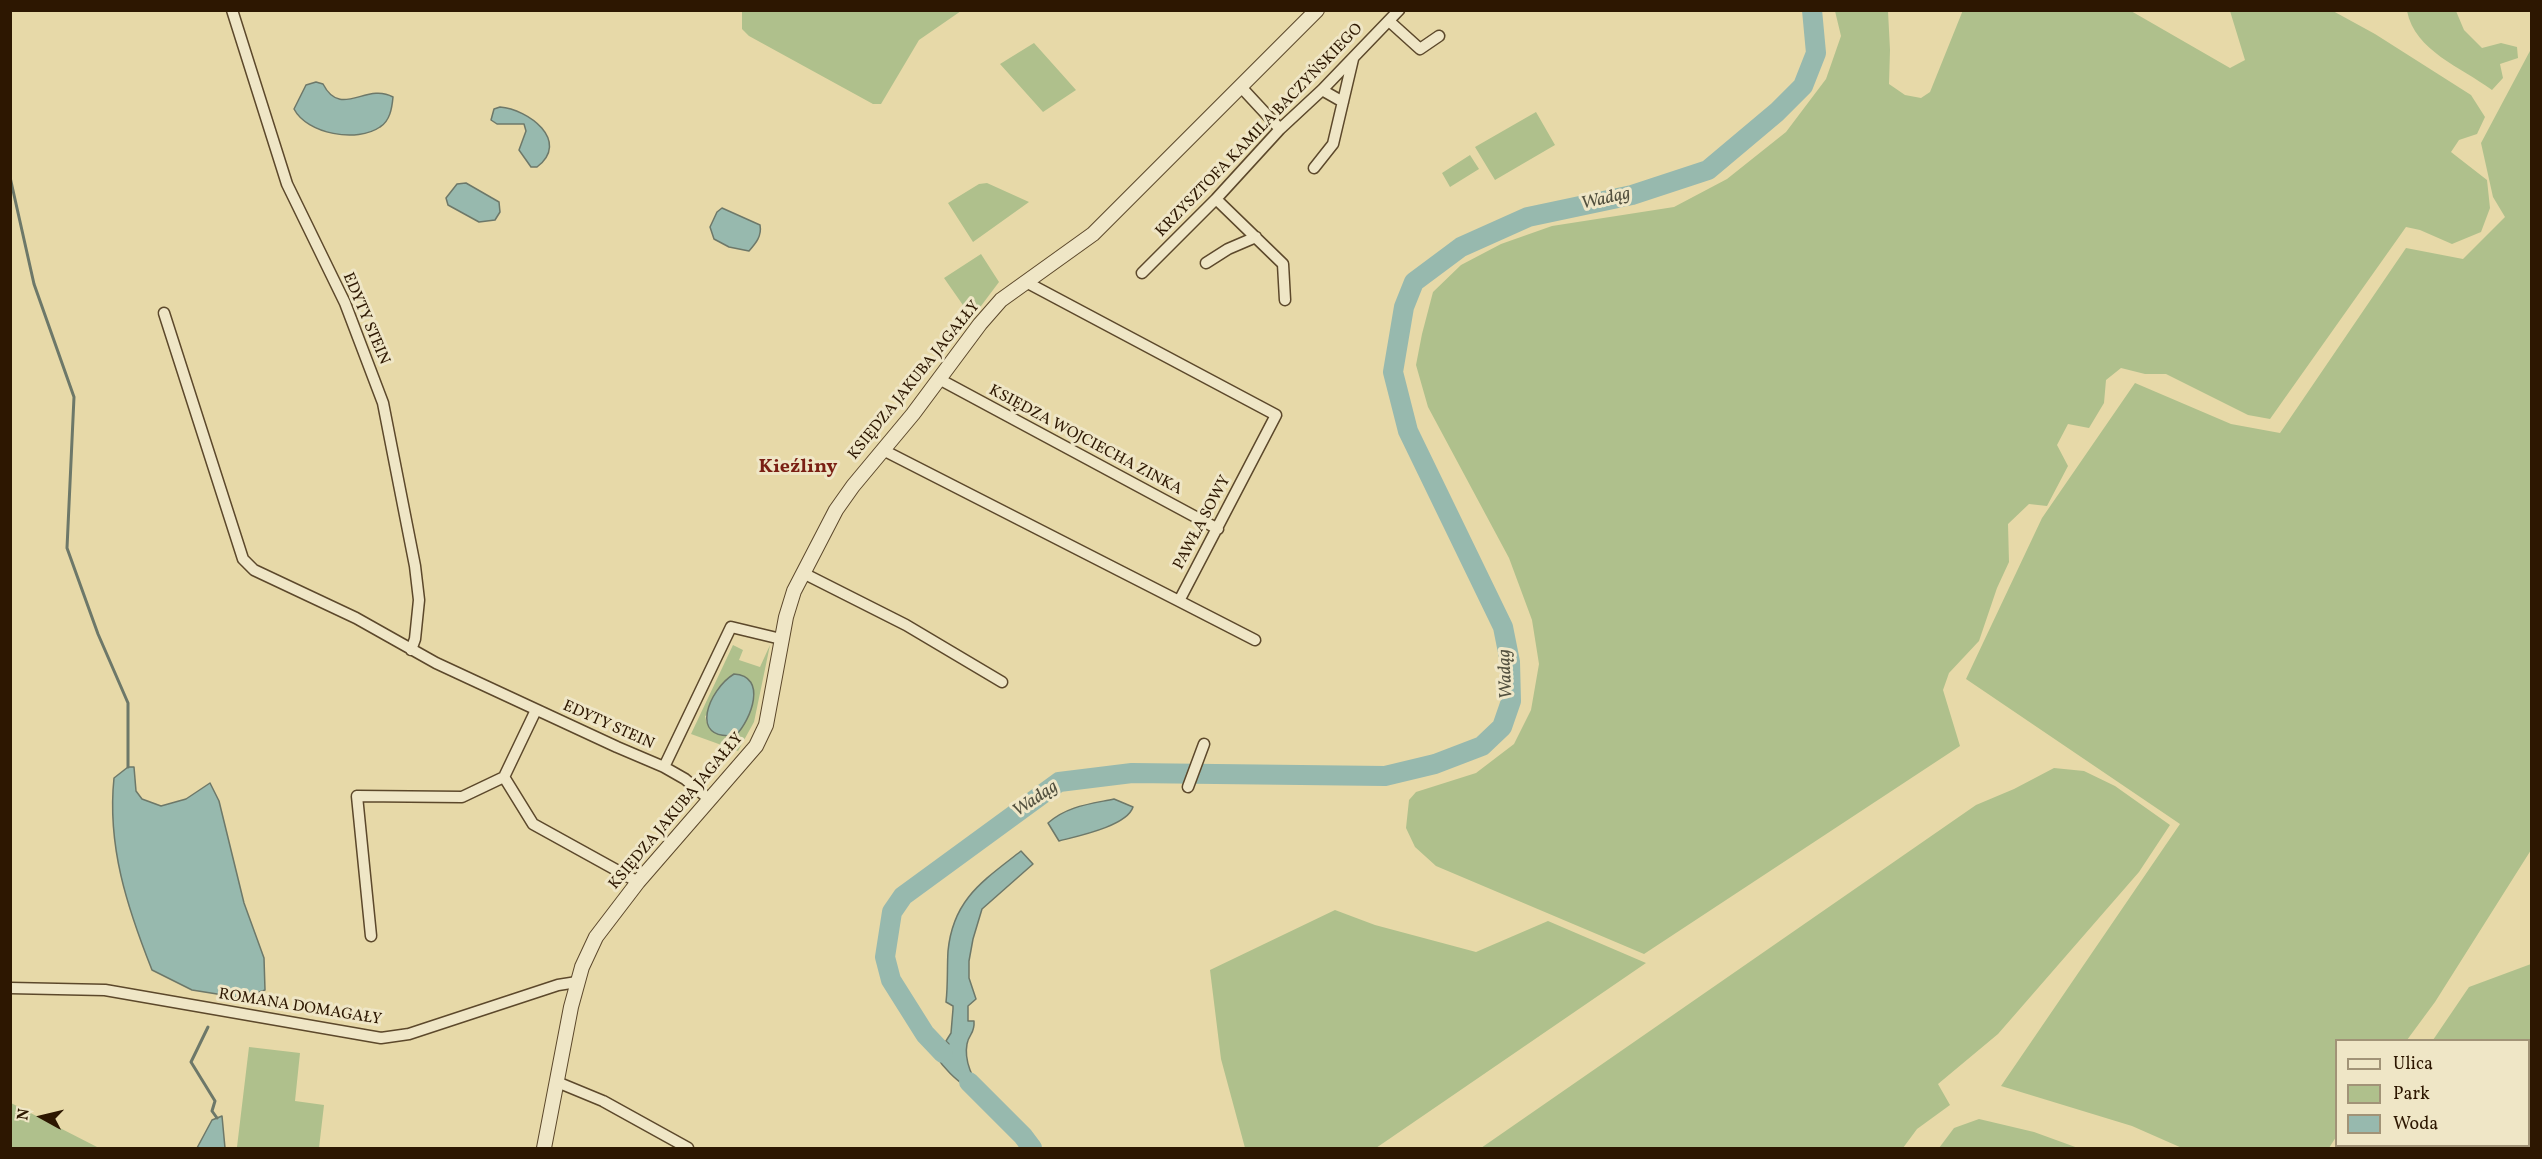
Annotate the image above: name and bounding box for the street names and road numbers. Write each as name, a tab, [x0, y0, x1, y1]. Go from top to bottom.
street label: KRZYSZTOFA KAMILA BACZYŃSKIEGO	[1152, 20, 1368, 242]
street label: EDYTY STEIN	[337, 270, 393, 368]
street label: KSIĘDZA JAKUBA JAGAŁŁY	[845, 298, 985, 464]
street label: KSIĘDZA WOJCIECHA ZINKA	[985, 382, 1185, 500]
street label: PAWŁA SOWY	[1170, 473, 1236, 573]
street label: EDYTY STEIN	[559, 697, 657, 755]
street label: KSIĘDZA JAKUBA JAGAŁŁY	[606, 730, 748, 894]
street label: ROMANA DOMAGAŁY	[217, 986, 383, 1030]

